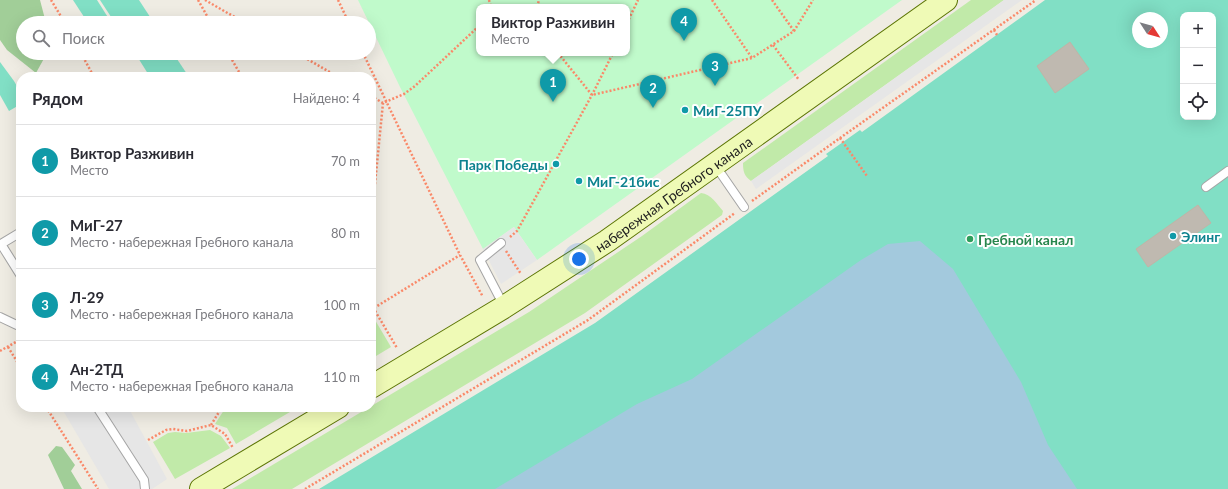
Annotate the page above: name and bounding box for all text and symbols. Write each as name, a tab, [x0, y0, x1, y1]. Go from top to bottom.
popup	[476, 4, 630, 56]
pin: 4	[671, 8, 697, 41]
north arrow	[1132, 12, 1168, 48]
map controls	[1180, 12, 1216, 120]
button: +	[1180, 12, 1216, 48]
text: Виктор Разживин	[491, 13, 615, 31]
search box	[16, 16, 376, 60]
icon: search	[30, 27, 52, 49]
text: Поиск	[62, 29, 105, 47]
text: Место	[491, 31, 530, 47]
button: −	[1180, 48, 1216, 84]
pin: 3	[702, 53, 728, 86]
pin: 1	[540, 69, 566, 102]
pin: 2	[640, 75, 666, 108]
button: locate	[1180, 84, 1216, 120]
text: Рядом	[32, 88, 83, 109]
text: Найдено: 4	[293, 90, 360, 106]
place label: МиГ-25ПУ	[693, 102, 763, 119]
marker: МиГ-25ПУ	[680, 105, 690, 115]
street label: набережная Гребного канала	[592, 132, 755, 255]
text: Виктор Разживин	[70, 144, 194, 162]
text: 1	[41, 153, 49, 169]
text: 70 m	[331, 153, 360, 169]
place label: Парк Победы	[458, 156, 548, 173]
marker: Парк Победы	[551, 159, 561, 169]
text: Место	[70, 162, 109, 178]
place label: МиГ-21бис	[587, 173, 660, 190]
marker: МиГ-21бис	[574, 176, 584, 186]
text: МиГ-27	[70, 216, 123, 234]
text: 2	[41, 225, 49, 241]
text: 80 m	[331, 225, 360, 241]
place label: Элинг	[1181, 228, 1220, 245]
place label: Гребной канал	[978, 231, 1073, 248]
marker: Элинг	[1168, 231, 1178, 241]
text: Место · набережная Гребного канала	[70, 234, 293, 250]
marker: Гребной канал	[965, 234, 975, 244]
your location	[569, 249, 589, 269]
text: Л-29	[70, 288, 104, 306]
text: 3	[41, 297, 49, 313]
text: 100 m	[323, 297, 360, 313]
text: Место · набережная Гребного канала	[70, 306, 293, 322]
text: Ан-2ТД	[70, 360, 123, 378]
text: 4	[41, 369, 49, 385]
text: 110 m	[323, 369, 360, 385]
text: Место · набережная Гребного канала	[70, 378, 293, 394]

